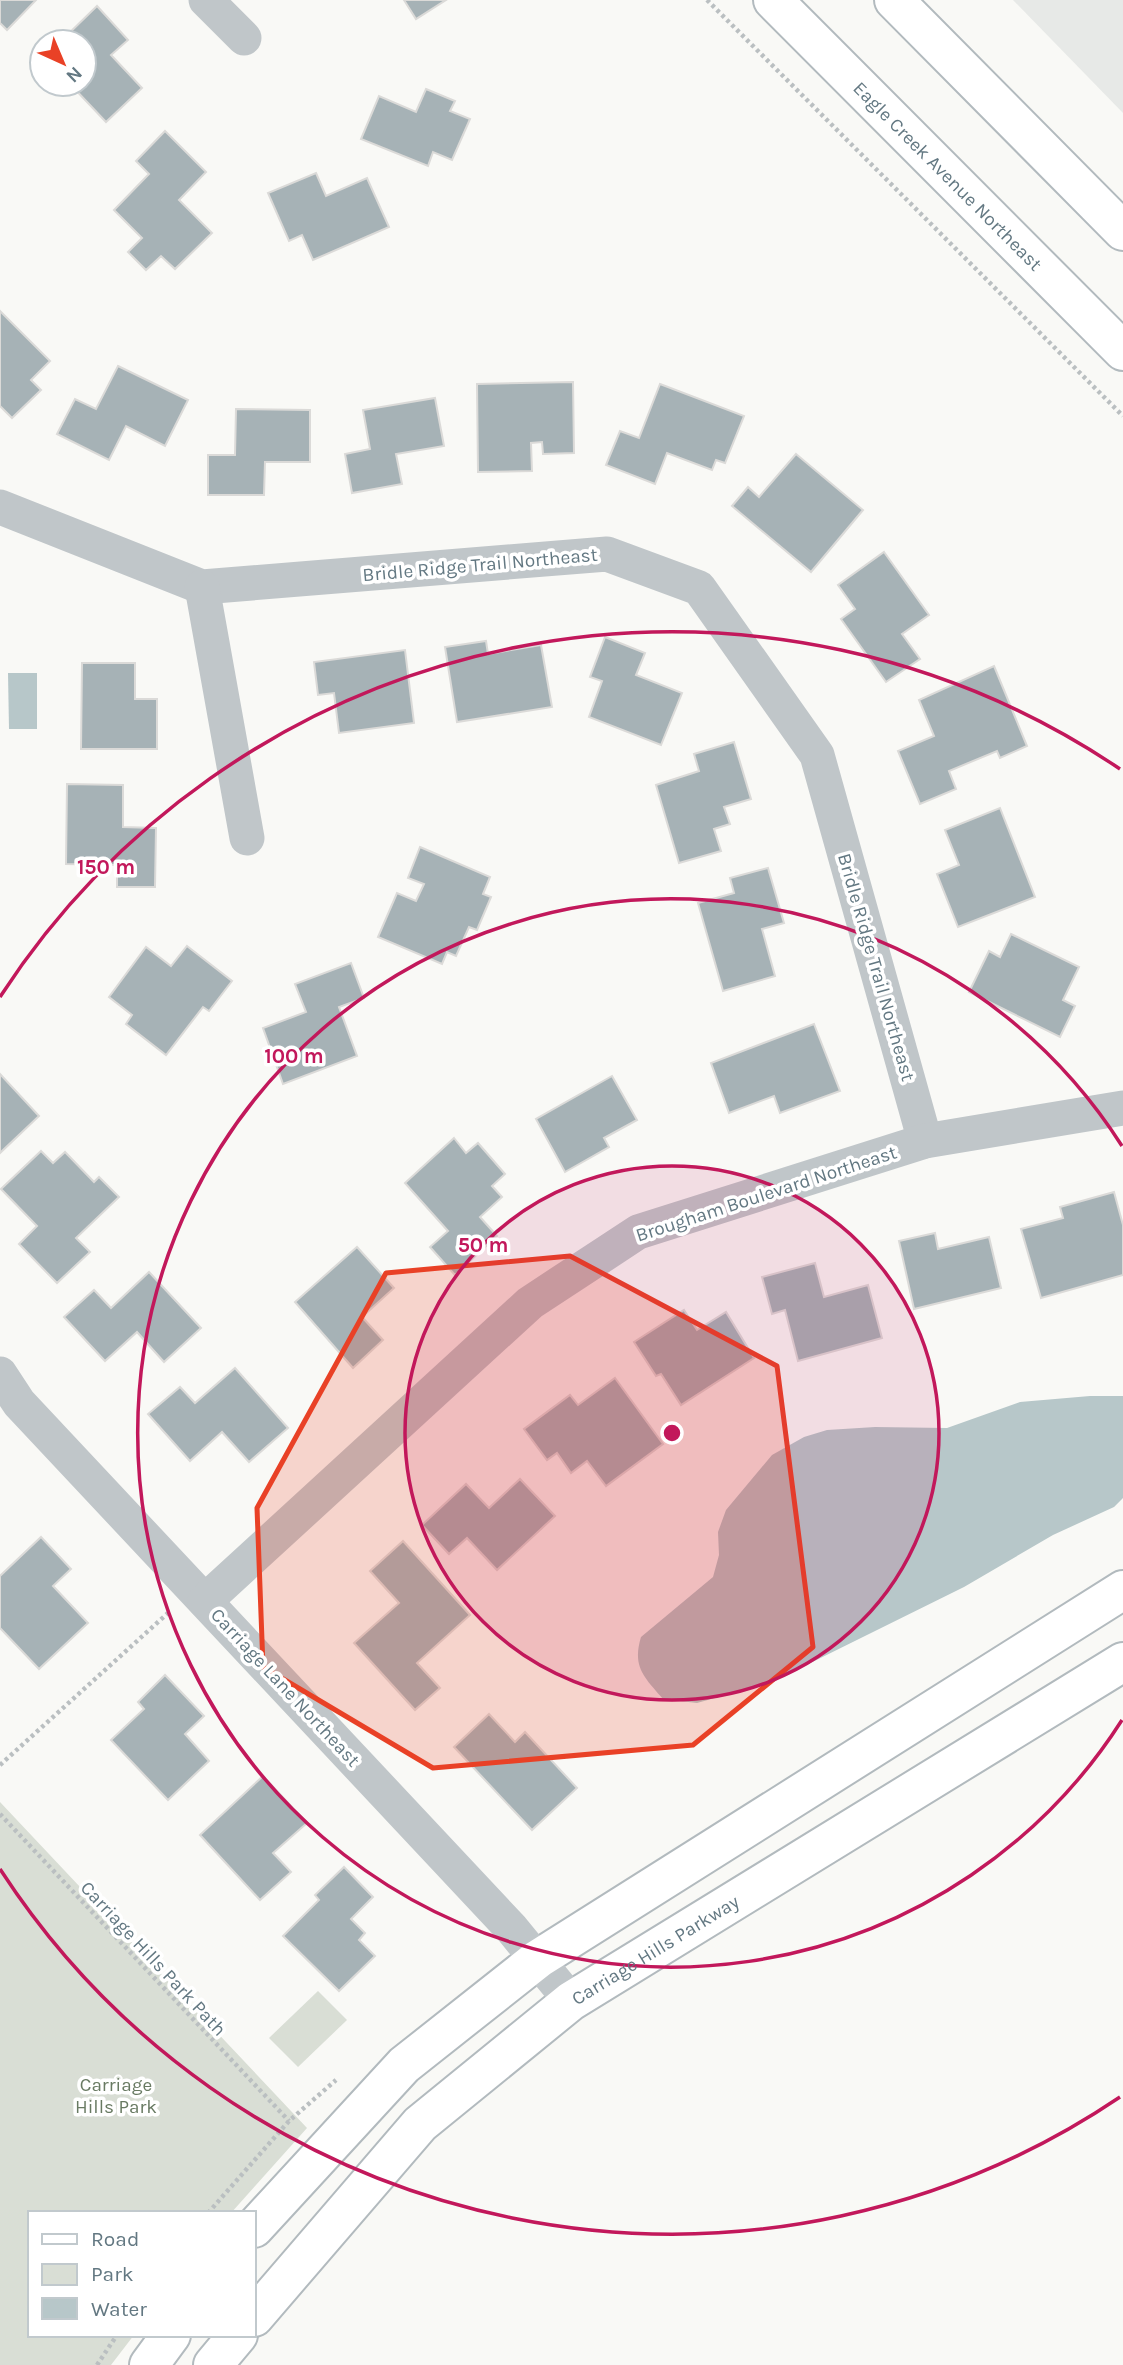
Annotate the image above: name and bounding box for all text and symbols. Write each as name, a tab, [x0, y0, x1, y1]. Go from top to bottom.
north arrow	[28, 28, 98, 98]
text: N	[62, 62, 87, 87]
street label: Eagle Creek Avenue Northeast	[848, 77, 1046, 275]
street label: Bridle Ridge Trail Northeast	[362, 544, 599, 586]
street label: Bridle Ridge Trail Northeast	[833, 851, 919, 1084]
text: 150 m	[77, 855, 135, 879]
text: 100 m	[264, 1044, 324, 1068]
street label: Brougham Boulevard Northeast	[633, 1141, 900, 1247]
text: 50 m	[458, 1233, 508, 1257]
centre of rings	[660, 1421, 684, 1445]
street label: Carriage Lane Northeast	[206, 1604, 364, 1771]
street label: Carriage Hills Park Path	[76, 1877, 231, 2040]
street label: Carriage Hills Parkway	[568, 1890, 743, 2010]
park label: Carriage Hills Park	[75, 2074, 157, 2118]
legend	[28, 2211, 256, 2337]
text: Road	[91, 2227, 139, 2251]
text: Park	[91, 2262, 134, 2286]
text: Water	[91, 2297, 147, 2321]

